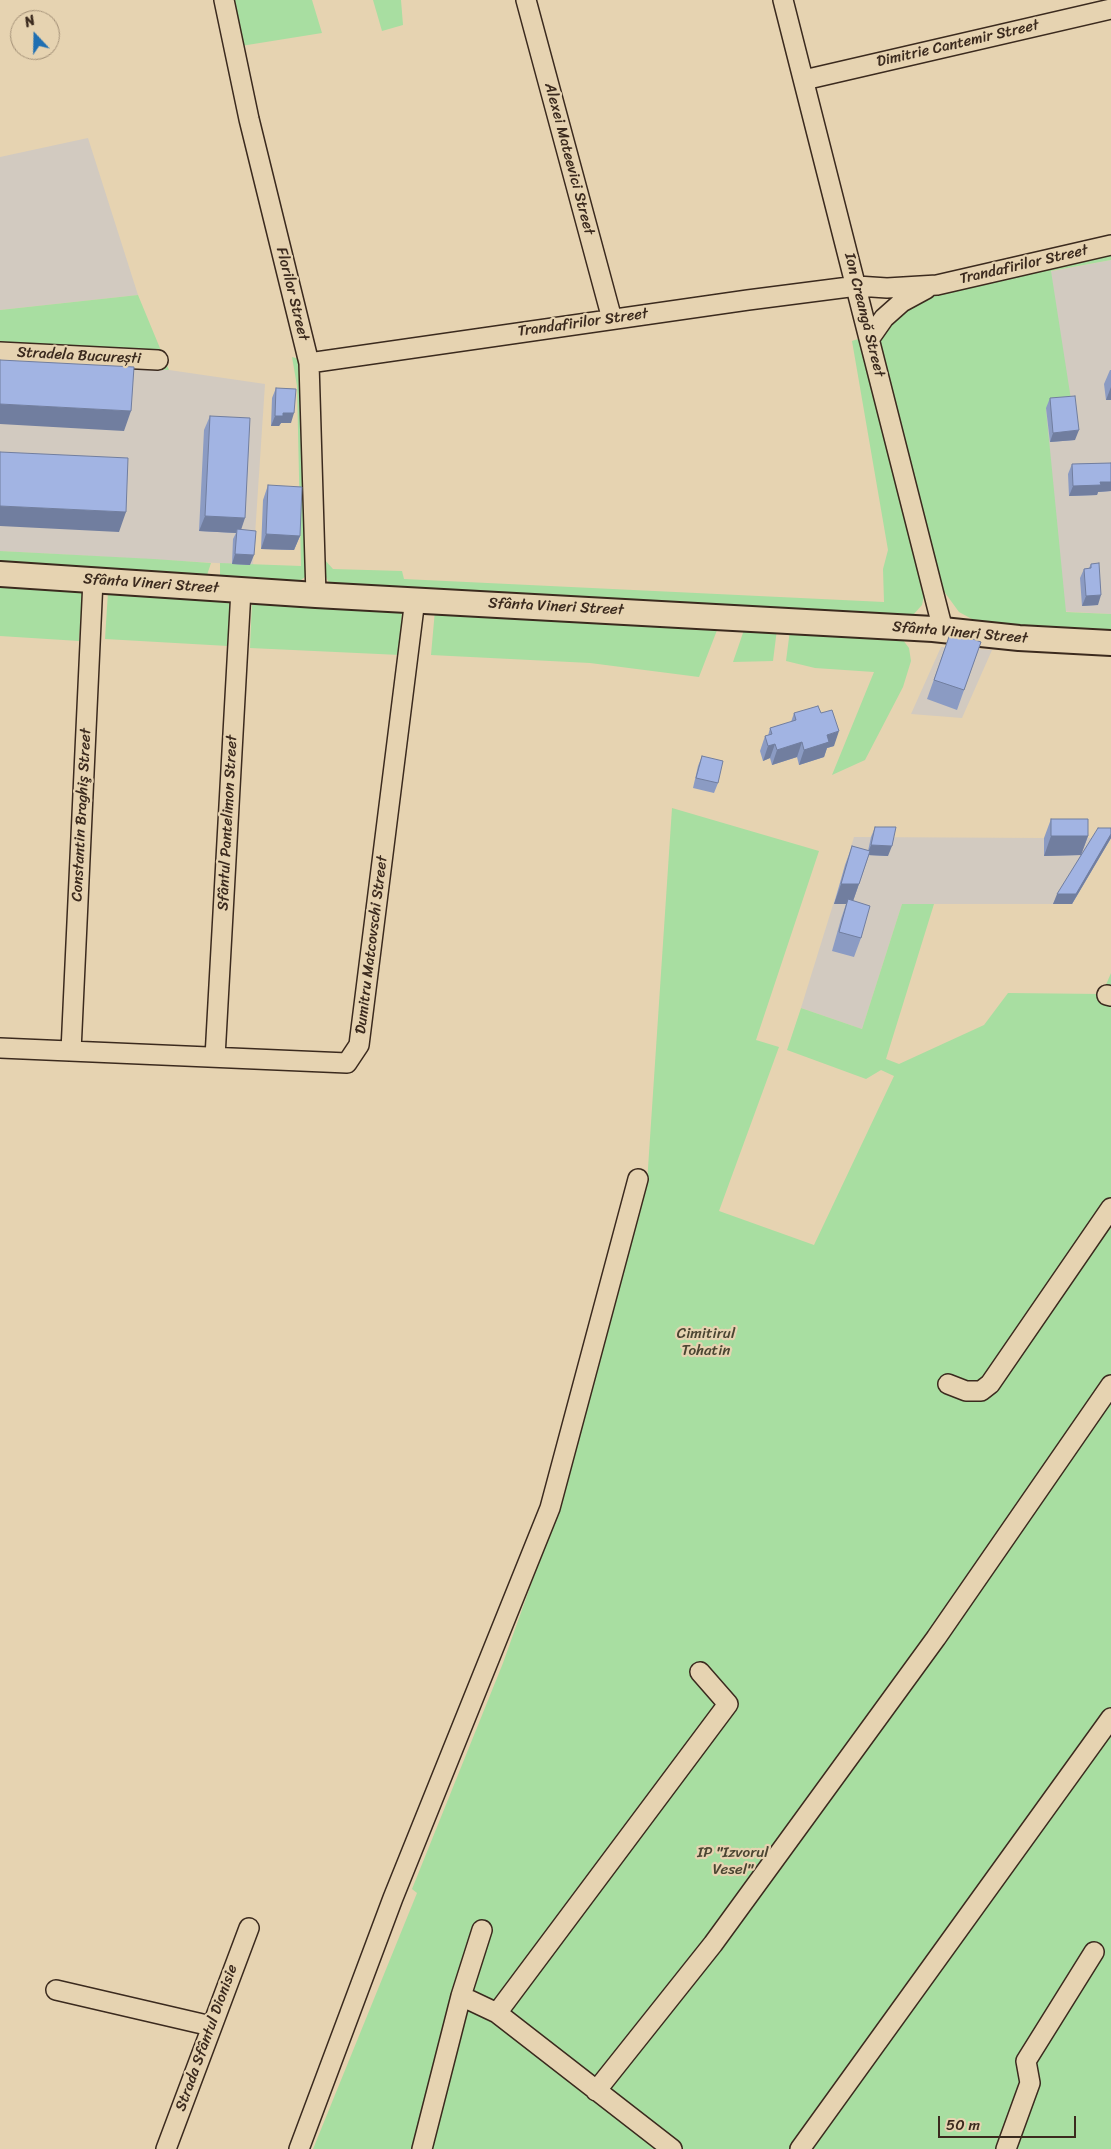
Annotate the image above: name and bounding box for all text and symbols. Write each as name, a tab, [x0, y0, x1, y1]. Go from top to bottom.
text: N	[21, 8, 39, 35]
north arrow	[10, 10, 60, 60]
street label: Dimitrie Cantemir Street	[875, 17, 1041, 71]
street label: Alexei Mateevici Street	[540, 81, 598, 237]
street label: Trandafirilor Street	[958, 241, 1090, 289]
street label: Florilor Street	[272, 245, 312, 343]
street label: Ion Creangă Street	[840, 251, 888, 379]
street label: Trandafirilor Street	[517, 305, 649, 341]
street label: Stradela București	[16, 344, 142, 368]
street label: Sfânta Vineri Street	[83, 570, 219, 598]
street label: Sfânta Vineri Street	[488, 594, 624, 620]
street label: Sfânta Vineri Street	[892, 618, 1028, 648]
street label: Constantin Braghiş Street	[68, 728, 96, 902]
street label: Sfântul Pantelimon Street	[214, 735, 242, 911]
street label: Dumitru Matcovschi Street	[352, 855, 392, 1035]
park label: Cimitirul Tohatin	[677, 1325, 735, 1360]
park label: IP "Izvorul Vesel"	[697, 1844, 769, 1879]
street label: Strada Sfântul Dionisie	[172, 1962, 242, 2114]
scale bar	[941, 2106, 1078, 2138]
text: 50 m	[946, 2112, 980, 2138]

